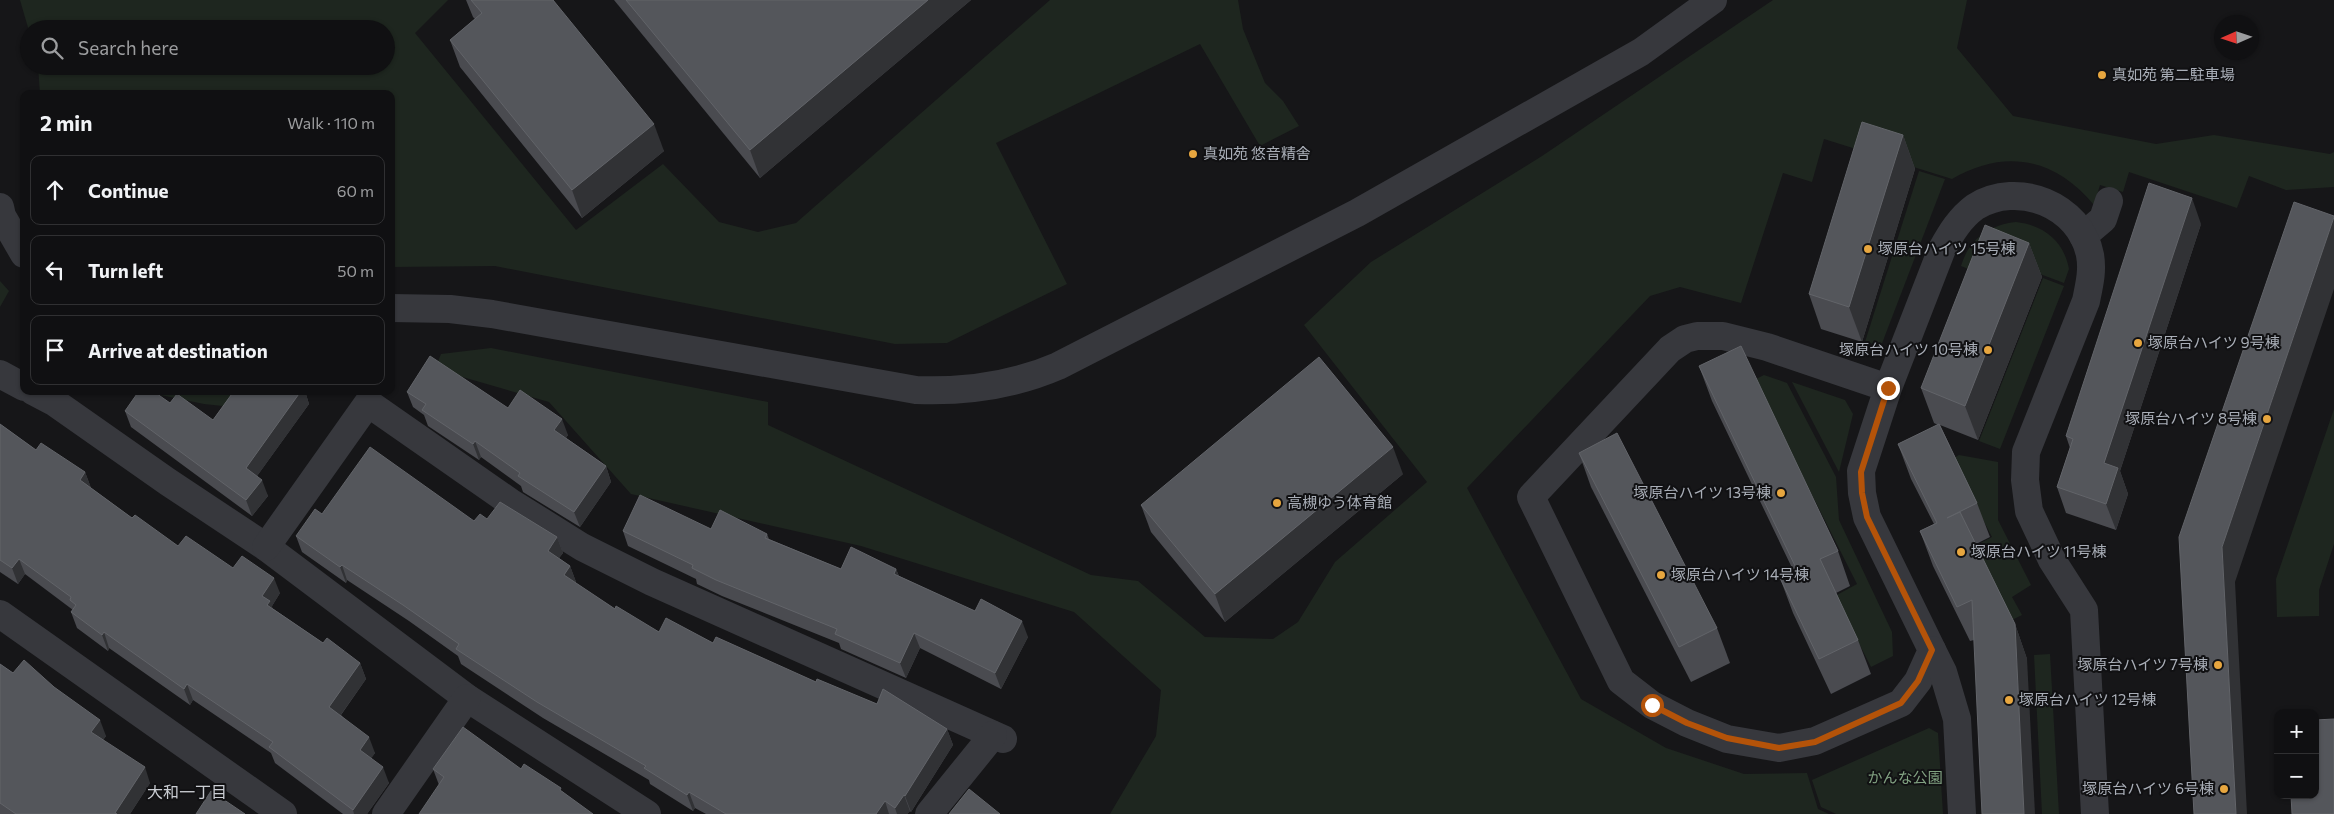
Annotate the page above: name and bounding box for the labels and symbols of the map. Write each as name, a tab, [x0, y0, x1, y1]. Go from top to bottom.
north arrow	[2214, 15, 2259, 60]
place label: 真如苑 第二駐車場	[2112, 65, 2235, 83]
marker: 真如苑 第二駐車場	[2096, 69, 2108, 81]
place label: 真如苑 悠音精舎	[1203, 144, 1311, 162]
marker: 真如苑 悠音精舎	[1187, 148, 1199, 160]
place label: 塚原台ハイツ 15号棟	[1878, 239, 2016, 257]
marker: 塚原台ハイツ 15号棟	[1862, 243, 1874, 255]
place label: 塚原台ハイツ 9号棟	[2148, 333, 2280, 351]
marker: 塚原台ハイツ 9号棟	[2132, 337, 2144, 349]
place label: 塚原台ハイツ 10号棟	[1839, 340, 1978, 358]
marker: 塚原台ハイツ 10号棟	[1982, 344, 1994, 356]
route end	[1877, 377, 1900, 400]
place label: 塚原台ハイツ 8号棟	[2125, 409, 2257, 427]
marker: 塚原台ハイツ 8号棟	[2261, 413, 2273, 425]
place label: 塚原台ハイツ 13号棟	[1633, 483, 1771, 501]
marker: 塚原台ハイツ 13号棟	[1775, 487, 1787, 499]
place label: 高槻ゆう体育館	[1287, 493, 1392, 511]
marker: 高槻ゆう体育館	[1271, 497, 1283, 509]
place label: 塚原台ハイツ 11号棟	[1971, 542, 2106, 560]
marker: 塚原台ハイツ 11号棟	[1955, 546, 1967, 558]
place label: 塚原台ハイツ 14号棟	[1671, 565, 1809, 583]
marker: 塚原台ハイツ 14号棟	[1655, 569, 1667, 581]
place label: 塚原台ハイツ 7号棟	[2078, 655, 2208, 673]
marker: 塚原台ハイツ 7号棟	[2212, 659, 2224, 671]
place label: 塚原台ハイツ 12号棟	[2019, 690, 2156, 708]
route start	[1641, 694, 1664, 717]
marker: 塚原台ハイツ 12号棟	[2003, 694, 2015, 706]
park label: かんな公園	[1867, 768, 1943, 786]
place label: 塚原台ハイツ 6号棟	[2082, 779, 2214, 797]
district label: 大和一丁目	[147, 782, 227, 801]
marker: 塚原台ハイツ 6号棟	[2218, 783, 2230, 795]

